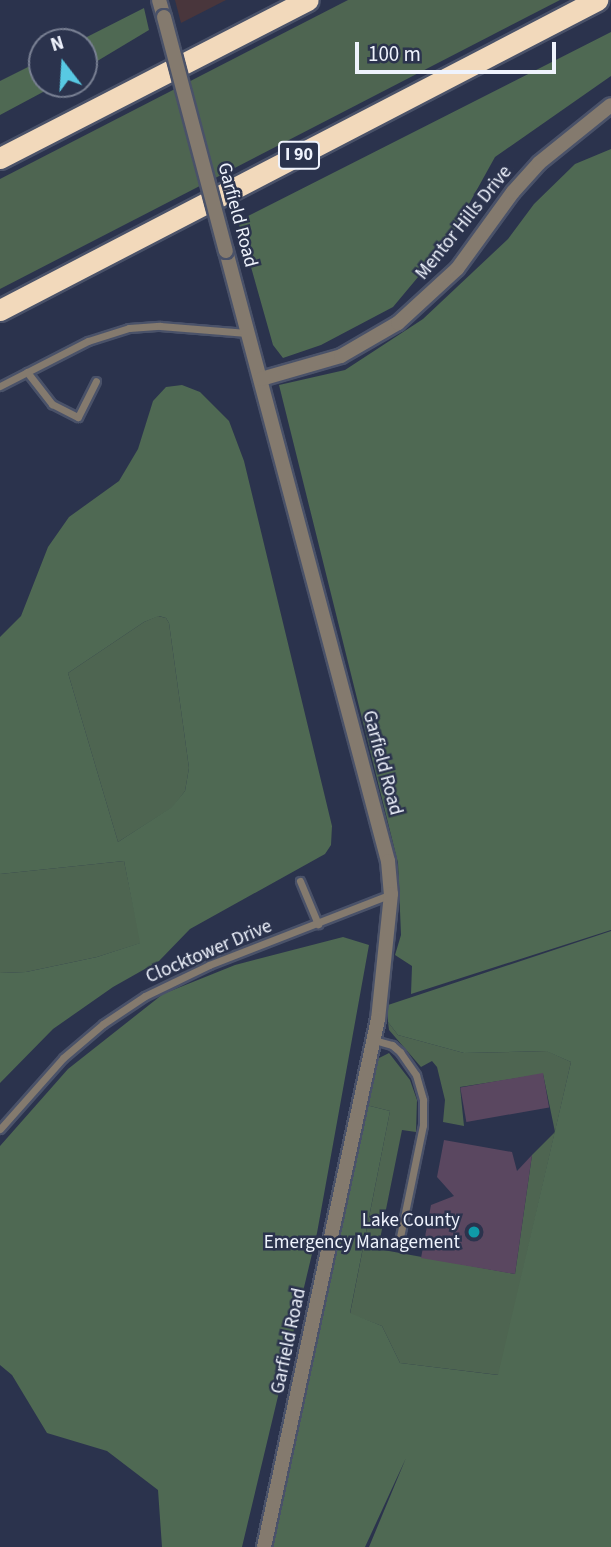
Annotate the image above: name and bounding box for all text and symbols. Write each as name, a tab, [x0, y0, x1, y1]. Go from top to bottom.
north arrow	[28, 28, 98, 98]
scale bar	[359, 28, 560, 72]
text: N	[47, 30, 67, 59]
text: 100 m	[368, 39, 421, 69]
road number: I 90	[276, 140, 322, 170]
street label: Garfield Road	[212, 160, 262, 270]
street label: Mentor Hills Drive	[411, 161, 517, 285]
street label: Garfield Road	[357, 708, 407, 818]
street label: Clocktower Drive	[143, 915, 275, 989]
place label: Lake County Emergency Management	[264, 1210, 460, 1254]
marker: Lake County Emergency Management	[466, 1224, 482, 1240]
street label: Garfield Road	[267, 1286, 311, 1396]

